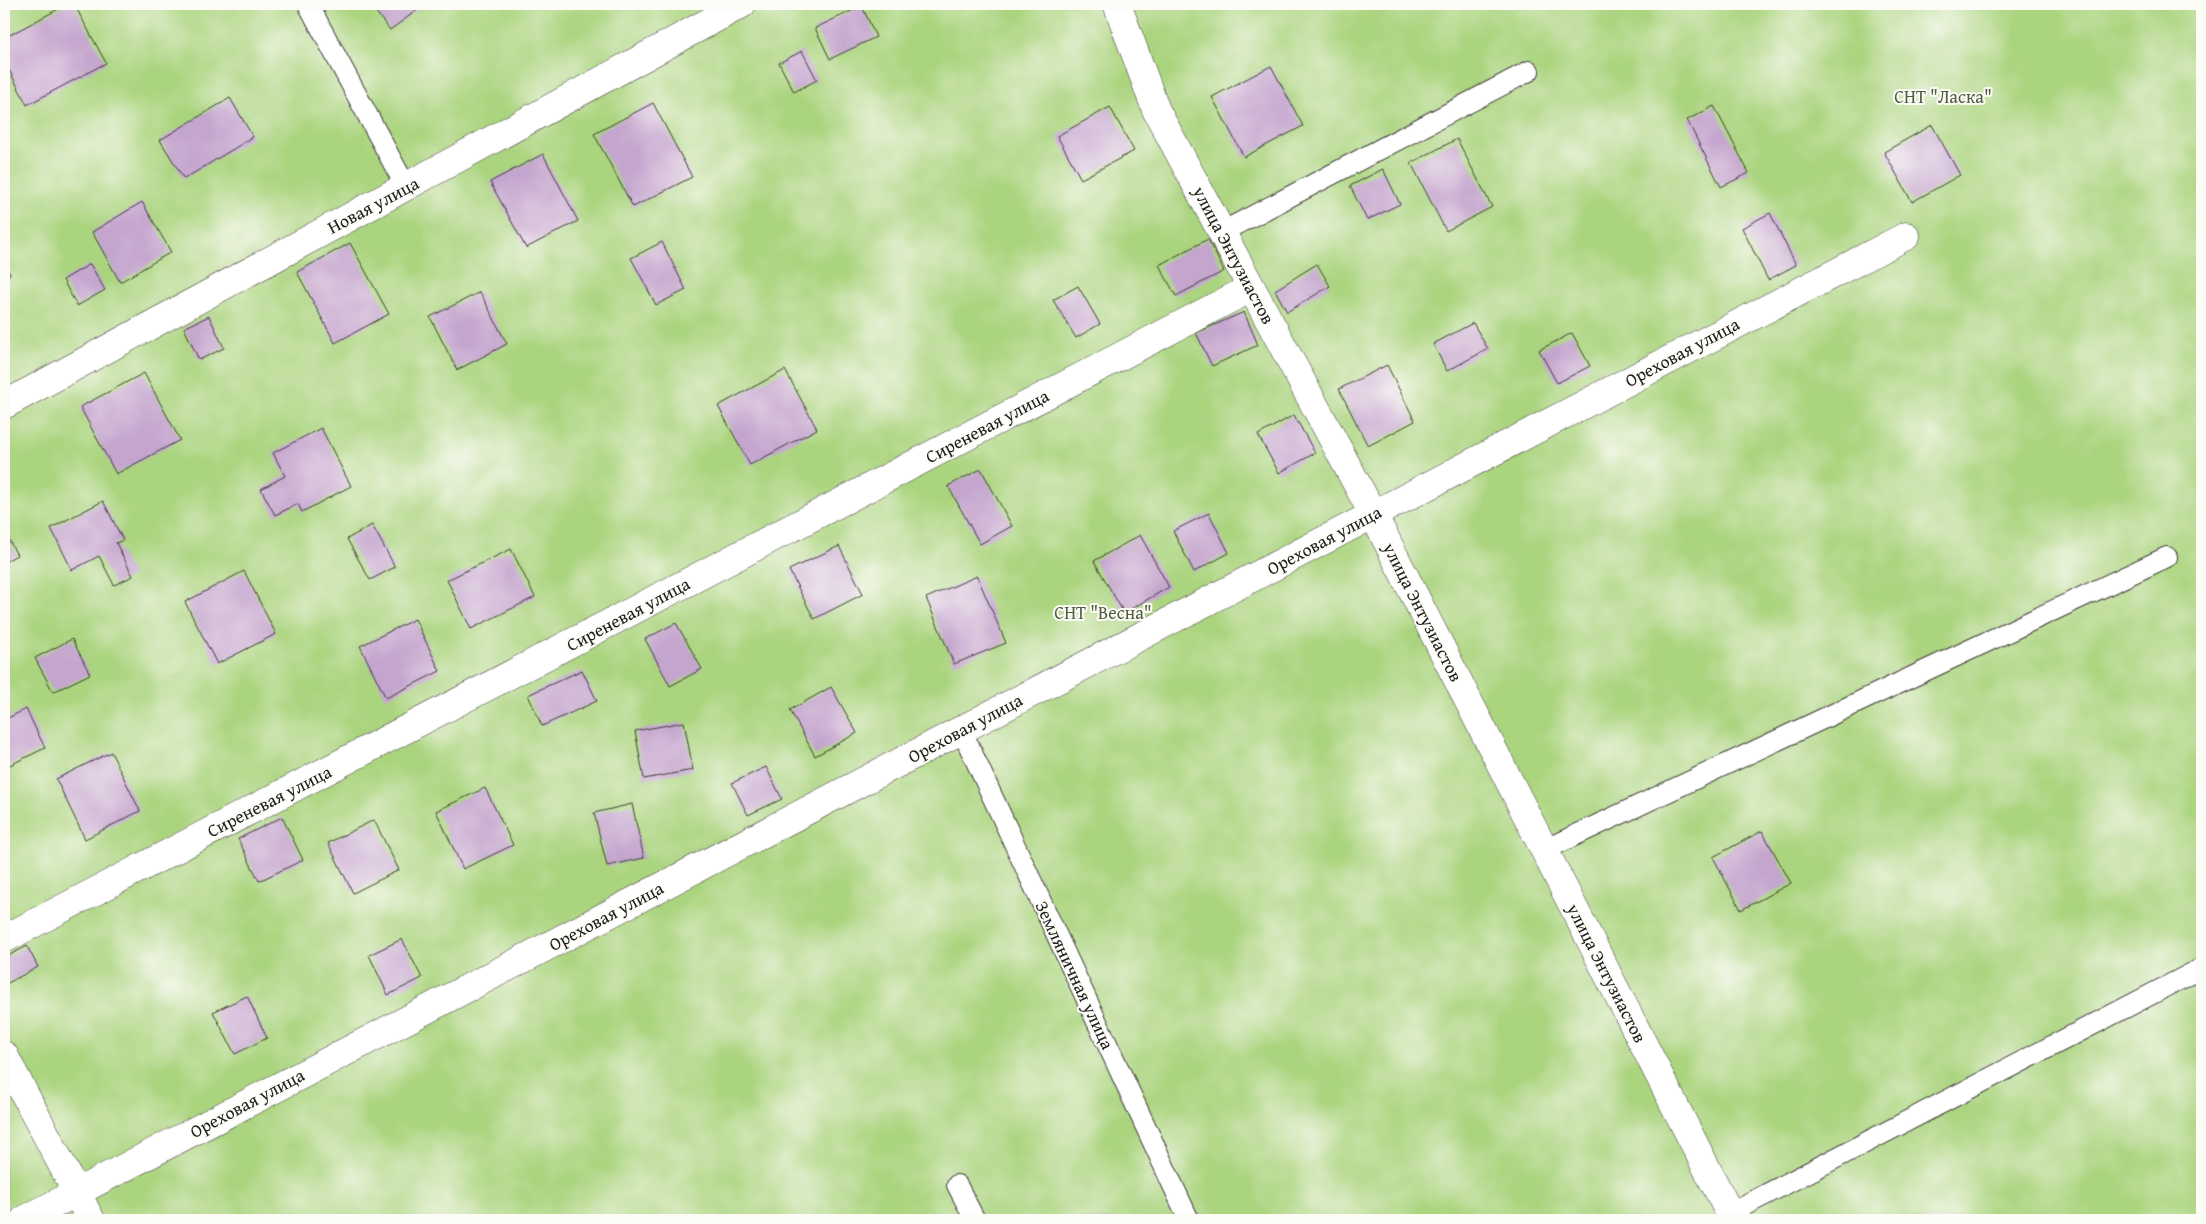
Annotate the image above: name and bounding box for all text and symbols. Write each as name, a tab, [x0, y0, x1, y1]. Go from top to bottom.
park label: СНТ "Ласка"	[1894, 83, 1992, 110]
street label: Новая улица	[322, 169, 424, 240]
street label: улица Энтузиастов	[1186, 180, 1282, 329]
street label: Ореховая улица	[1620, 310, 1745, 394]
street label: Сиреневая улица	[920, 382, 1054, 470]
street label: Ореховая улица	[1262, 498, 1387, 582]
street label: улица Энтузиастов	[1376, 537, 1470, 686]
street label: Сиреневая улица	[561, 570, 695, 658]
park label: СНТ "Весна"	[1054, 599, 1152, 626]
street label: Ореховая улица	[903, 686, 1028, 770]
street label: Сиреневая улица	[202, 758, 336, 844]
street label: Ореховая улица	[544, 874, 669, 958]
street label: Земляничная улица	[1029, 896, 1121, 1054]
street label: улица Энтузиастов	[1560, 898, 1654, 1047]
street label: Ореховая улица	[185, 1061, 310, 1145]

